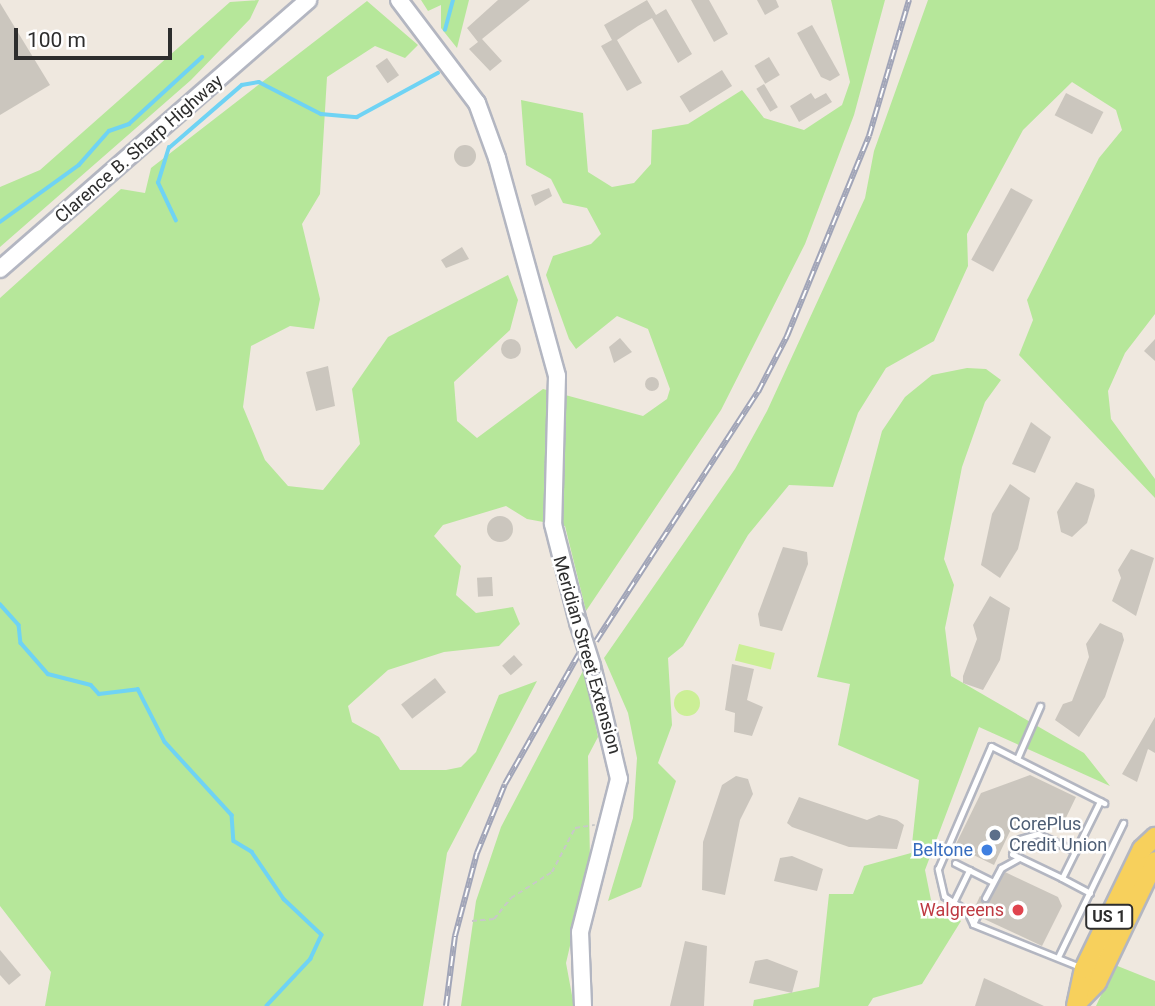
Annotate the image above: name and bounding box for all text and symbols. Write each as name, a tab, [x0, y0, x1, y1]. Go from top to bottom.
scale bar	[18, 14, 175, 58]
text: 100 m	[27, 28, 86, 52]
street label: Clarence B. Sharp Highway	[51, 70, 227, 228]
street label: Meridian Street Extension	[548, 554, 626, 756]
place label: CorePlus Credit Union	[1009, 814, 1107, 856]
marker: CorePlus Credit Union	[987, 827, 1003, 843]
place label: Beltone	[912, 839, 973, 861]
marker: Beltone	[979, 842, 995, 858]
place label: Walgreens	[920, 899, 1004, 921]
marker: Walgreens	[1010, 902, 1026, 918]
road number: US 1	[1084, 904, 1134, 930]

